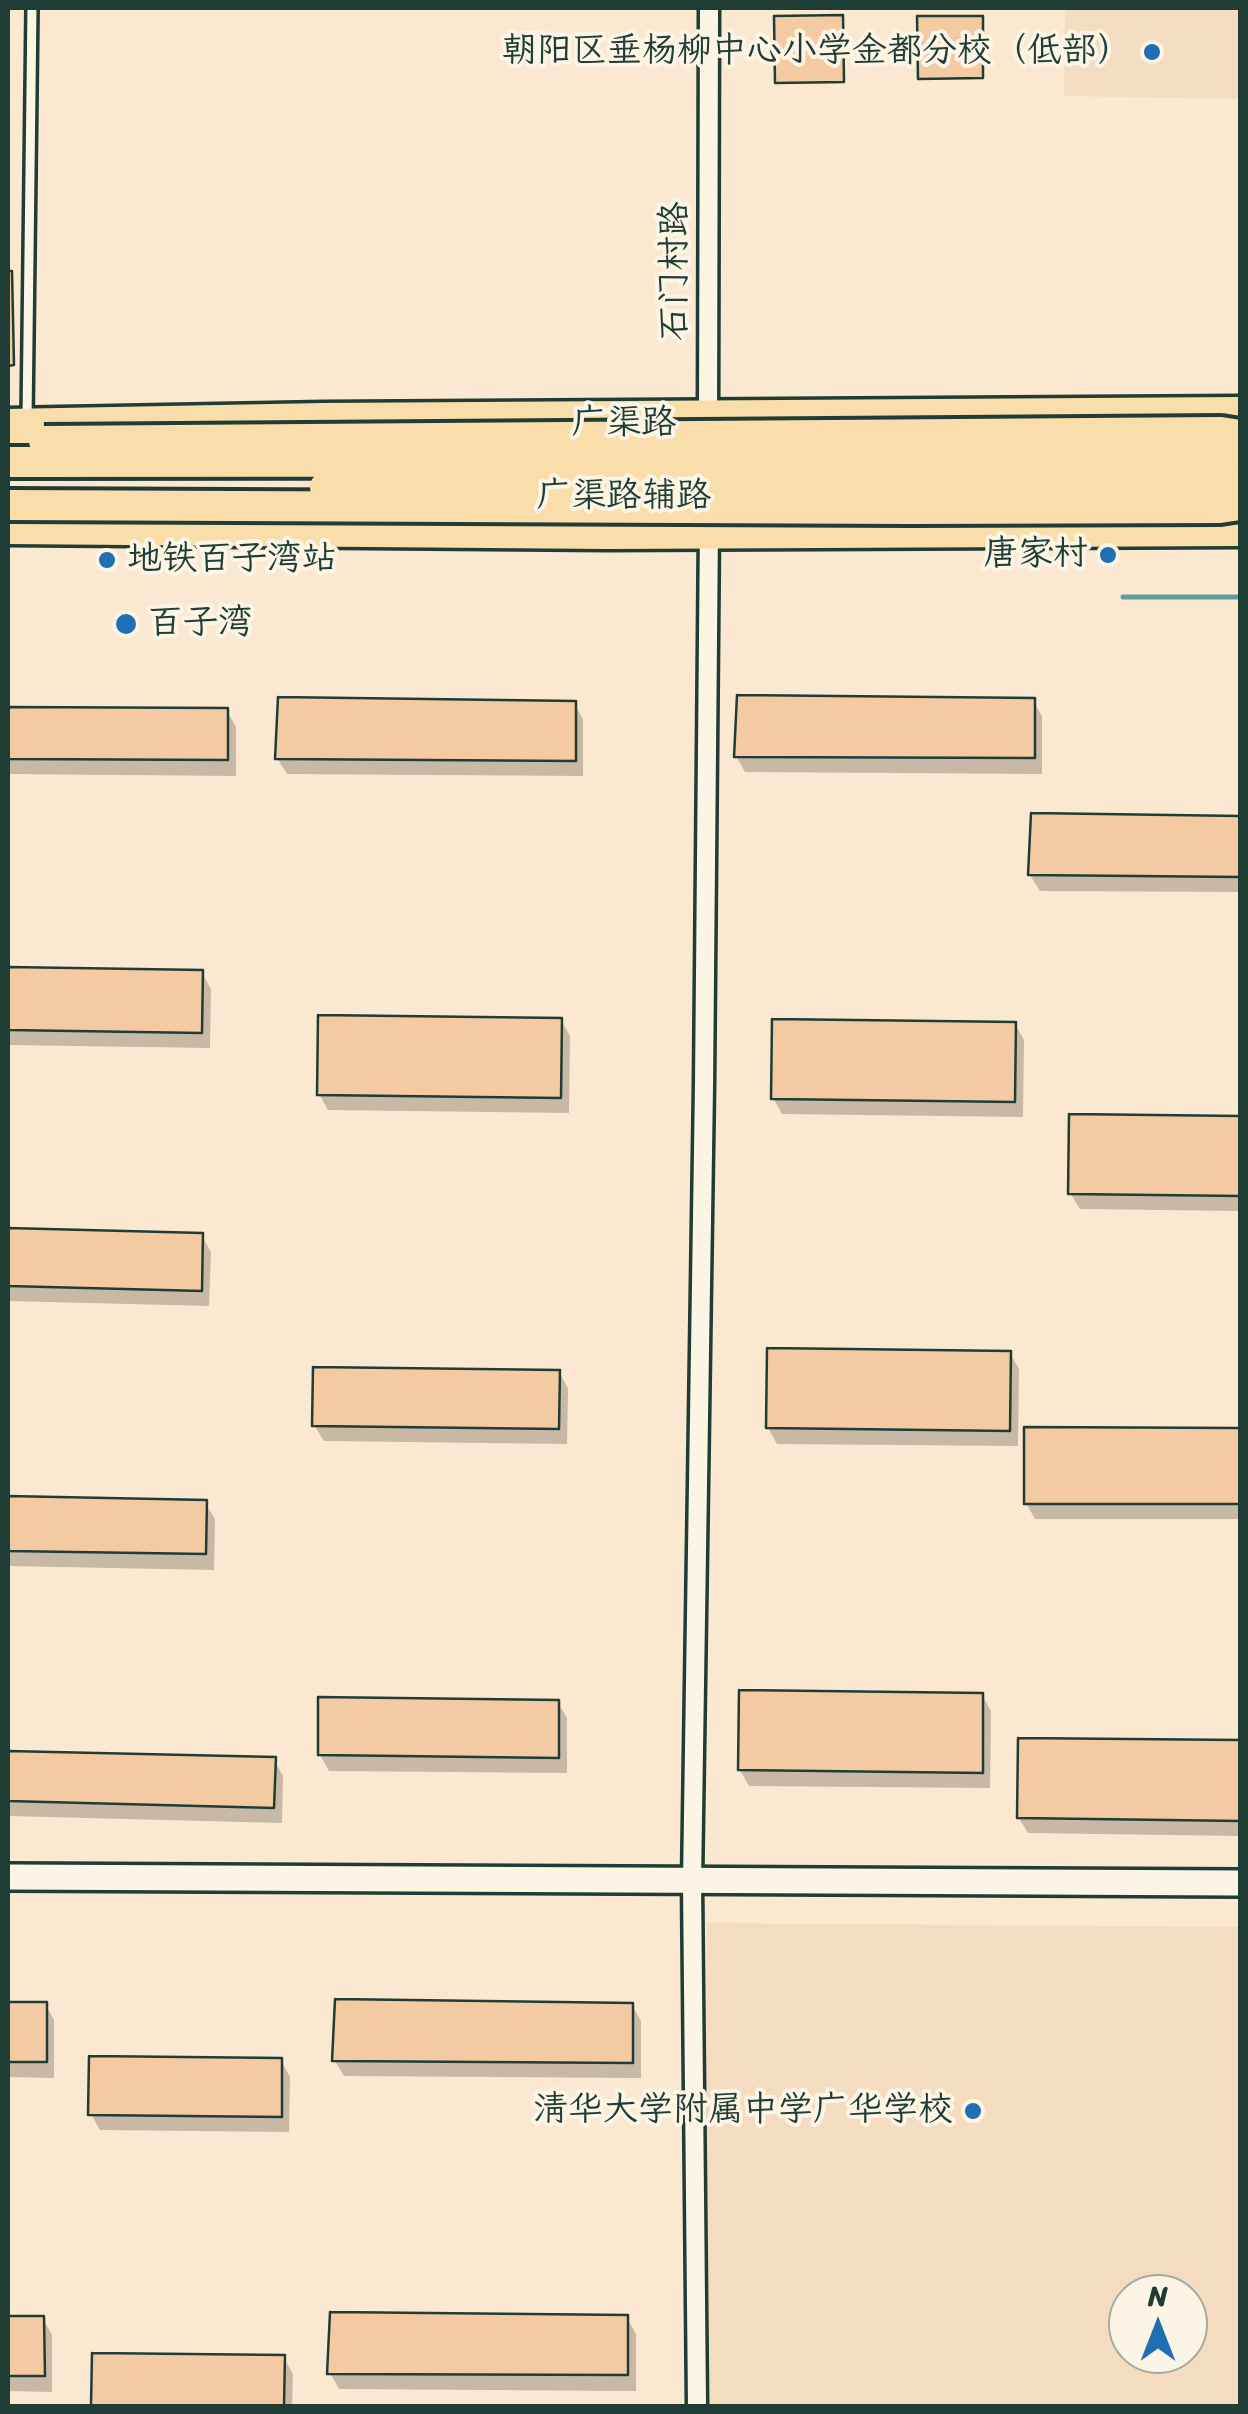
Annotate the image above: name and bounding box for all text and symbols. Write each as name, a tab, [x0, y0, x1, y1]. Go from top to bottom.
place label: 朝阳区垂杨柳中心小学金都分校（低部）	[502, 31, 1132, 73]
marker: 朝阳区垂杨柳中心小学金都分校（低部）	[1141, 41, 1163, 63]
street label: 石门村路	[655, 201, 697, 341]
street label: 广渠路	[572, 403, 676, 445]
street label: 广渠路辅路	[537, 476, 711, 518]
place label: 唐家村	[983, 534, 1088, 576]
place label: 地铁百子湾站	[127, 539, 337, 581]
marker: 唐家村	[1097, 544, 1119, 566]
marker: 地铁百子湾站	[96, 549, 118, 571]
place label: 百子湾	[148, 603, 253, 645]
marker: 百子湾	[113, 611, 139, 637]
place label: 清华大学附属中学广华学校	[533, 2090, 953, 2132]
marker: 清华大学附属中学广华学校	[962, 2100, 984, 2122]
text: N	[1148, 2271, 1168, 2320]
north arrow	[1108, 2274, 1208, 2374]

